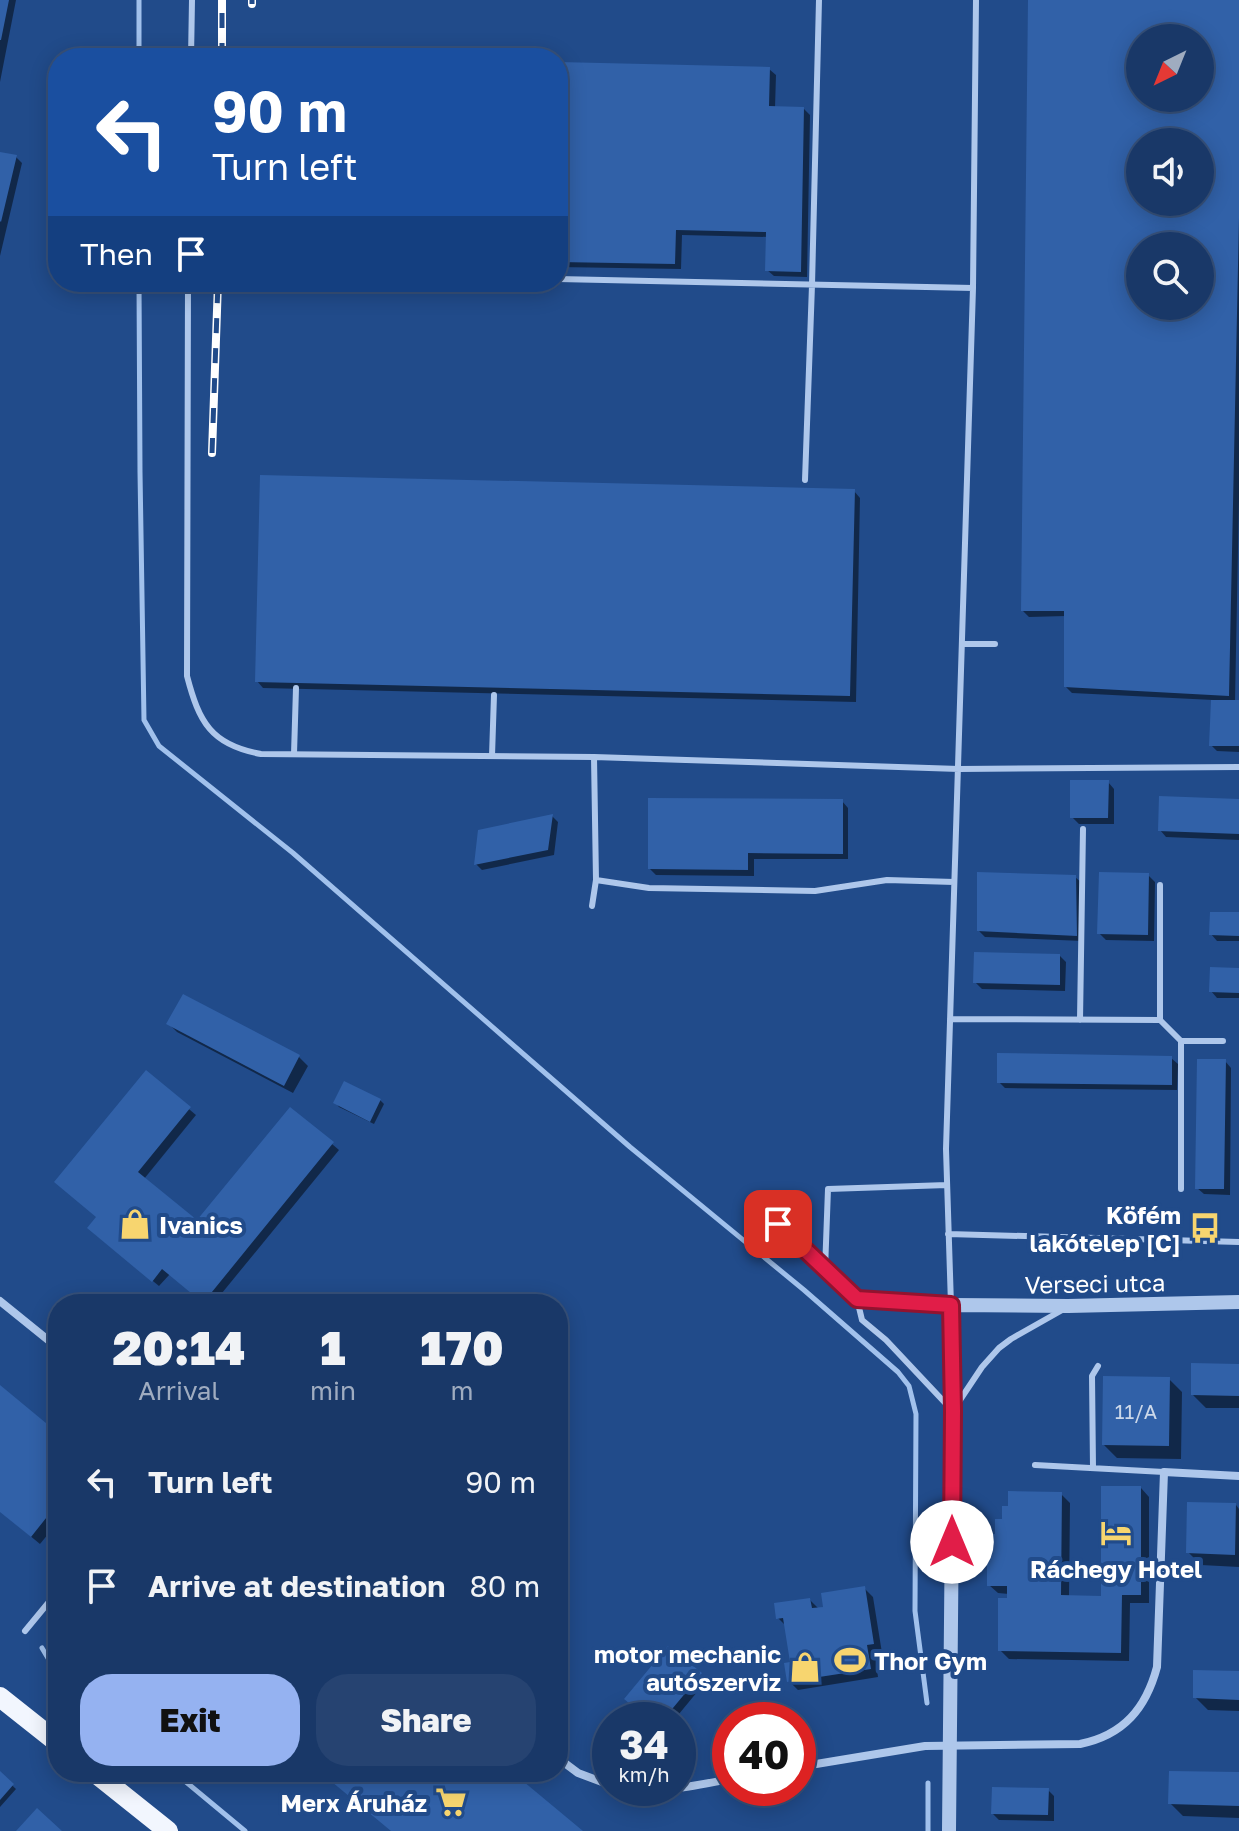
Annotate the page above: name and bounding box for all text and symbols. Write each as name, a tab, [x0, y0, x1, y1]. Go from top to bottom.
north arrow	[1126, 24, 1214, 112]
map controls	[1126, 24, 1214, 320]
text: 90 m	[212, 77, 347, 144]
icon: left	[80, 80, 184, 184]
button: sound	[1126, 128, 1214, 216]
text: Turn left	[212, 145, 358, 188]
icon: arrive	[169, 232, 213, 276]
button: search	[1126, 232, 1214, 320]
text: Then	[80, 236, 153, 272]
pin	[744, 1190, 812, 1258]
place label: Köfém lakótelep [C]	[1029, 1200, 1181, 1257]
icon: arrive	[756, 1202, 800, 1246]
shop icon: Ivanics	[118, 1207, 152, 1241]
place label: Ivanics	[159, 1210, 243, 1239]
bus stop icon: Köfém lakótelep [C]	[1188, 1211, 1222, 1245]
street label: Verseci utca	[1024, 1267, 1166, 1299]
text: 20:14	[112, 1318, 246, 1376]
text: 1	[320, 1318, 346, 1376]
text: 170	[420, 1318, 504, 1376]
text: Arrival	[138, 1375, 220, 1406]
text: min	[310, 1375, 356, 1406]
text: m	[450, 1375, 473, 1406]
house number: 11/A	[1115, 1399, 1157, 1423]
icon: left	[80, 1460, 124, 1504]
text: Turn left	[148, 1464, 273, 1500]
text: 90 m	[465, 1464, 536, 1500]
position arrow	[910, 1500, 994, 1584]
hotel icon: Ráchegy Hotel	[1099, 1516, 1133, 1550]
place label: Ráchegy Hotel	[1030, 1554, 1202, 1583]
icon: arrive	[80, 1564, 124, 1608]
text: Arrive at destination	[148, 1568, 445, 1604]
text: 80 m	[469, 1568, 540, 1604]
place label: motor mechanic autószerviz	[594, 1639, 781, 1696]
sports icon: Thor Gym	[833, 1643, 867, 1677]
place label: Thor Gym	[874, 1646, 987, 1675]
shop icon: motor mechanic autószerviz	[788, 1650, 822, 1684]
button: Exit	[80, 1674, 300, 1766]
button: Share	[316, 1674, 536, 1766]
speed limit sign: 40	[712, 1702, 816, 1806]
text: 34	[619, 1720, 669, 1768]
text: km/h	[619, 1762, 669, 1786]
supermarket icon: Merx Áruház	[434, 1785, 468, 1819]
place label: Merx Áruház	[281, 1788, 427, 1817]

